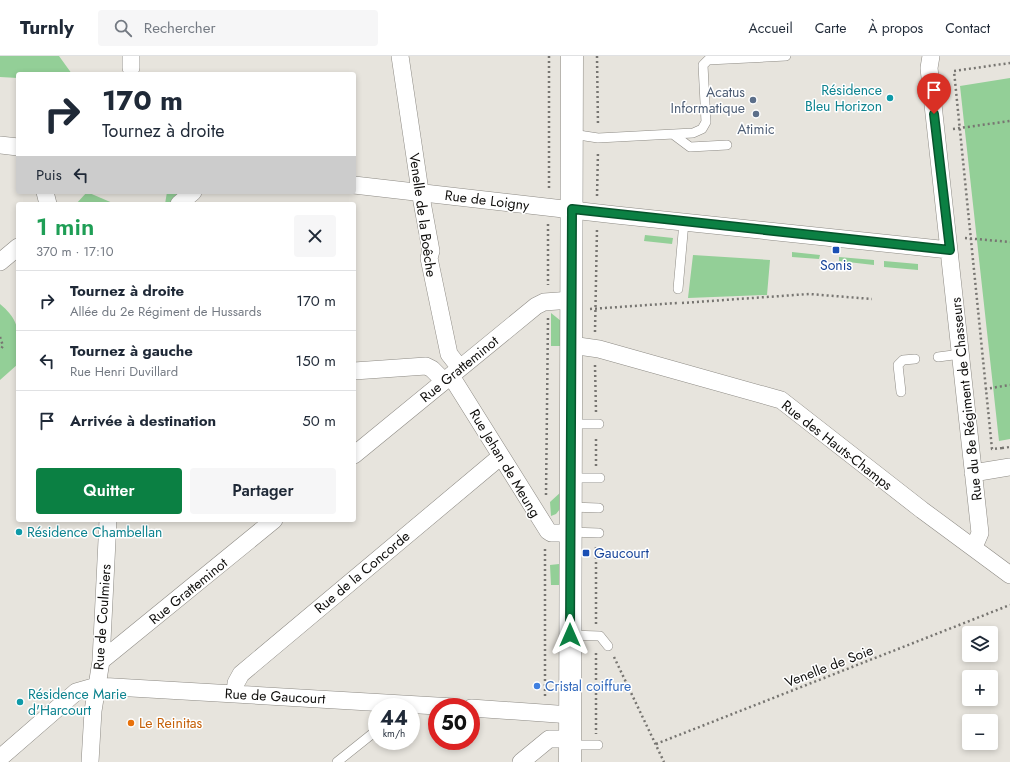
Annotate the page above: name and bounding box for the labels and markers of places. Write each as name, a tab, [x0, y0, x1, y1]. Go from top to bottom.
pin	[917, 73, 951, 114]
place label: Résidence Bleu Horizon	[805, 80, 882, 116]
place label: Acatus Informatique	[671, 82, 745, 118]
marker: Résidence Bleu Horizon	[885, 93, 895, 103]
marker: Acatus Informatique	[748, 95, 758, 105]
marker: Atimic	[751, 109, 761, 119]
place label: Atimic	[737, 119, 775, 139]
marker: Sonis	[831, 245, 841, 255]
place label: Sonis	[820, 255, 852, 275]
place label: Résidence Chambellan	[27, 522, 162, 542]
marker: Résidence Chambellan	[14, 527, 24, 537]
place label: Gaucourt	[594, 543, 649, 563]
marker: Gaucourt	[581, 548, 591, 558]
place label: Cristal coiffure	[545, 676, 631, 696]
marker: Cristal coiffure	[532, 681, 542, 691]
place label: Résidence Marie d'Harcourt	[28, 684, 127, 720]
marker: Résidence Marie d'Harcourt	[15, 697, 25, 707]
place label: Le Reinitas	[139, 713, 202, 733]
marker: Le Reinitas	[126, 718, 136, 728]

